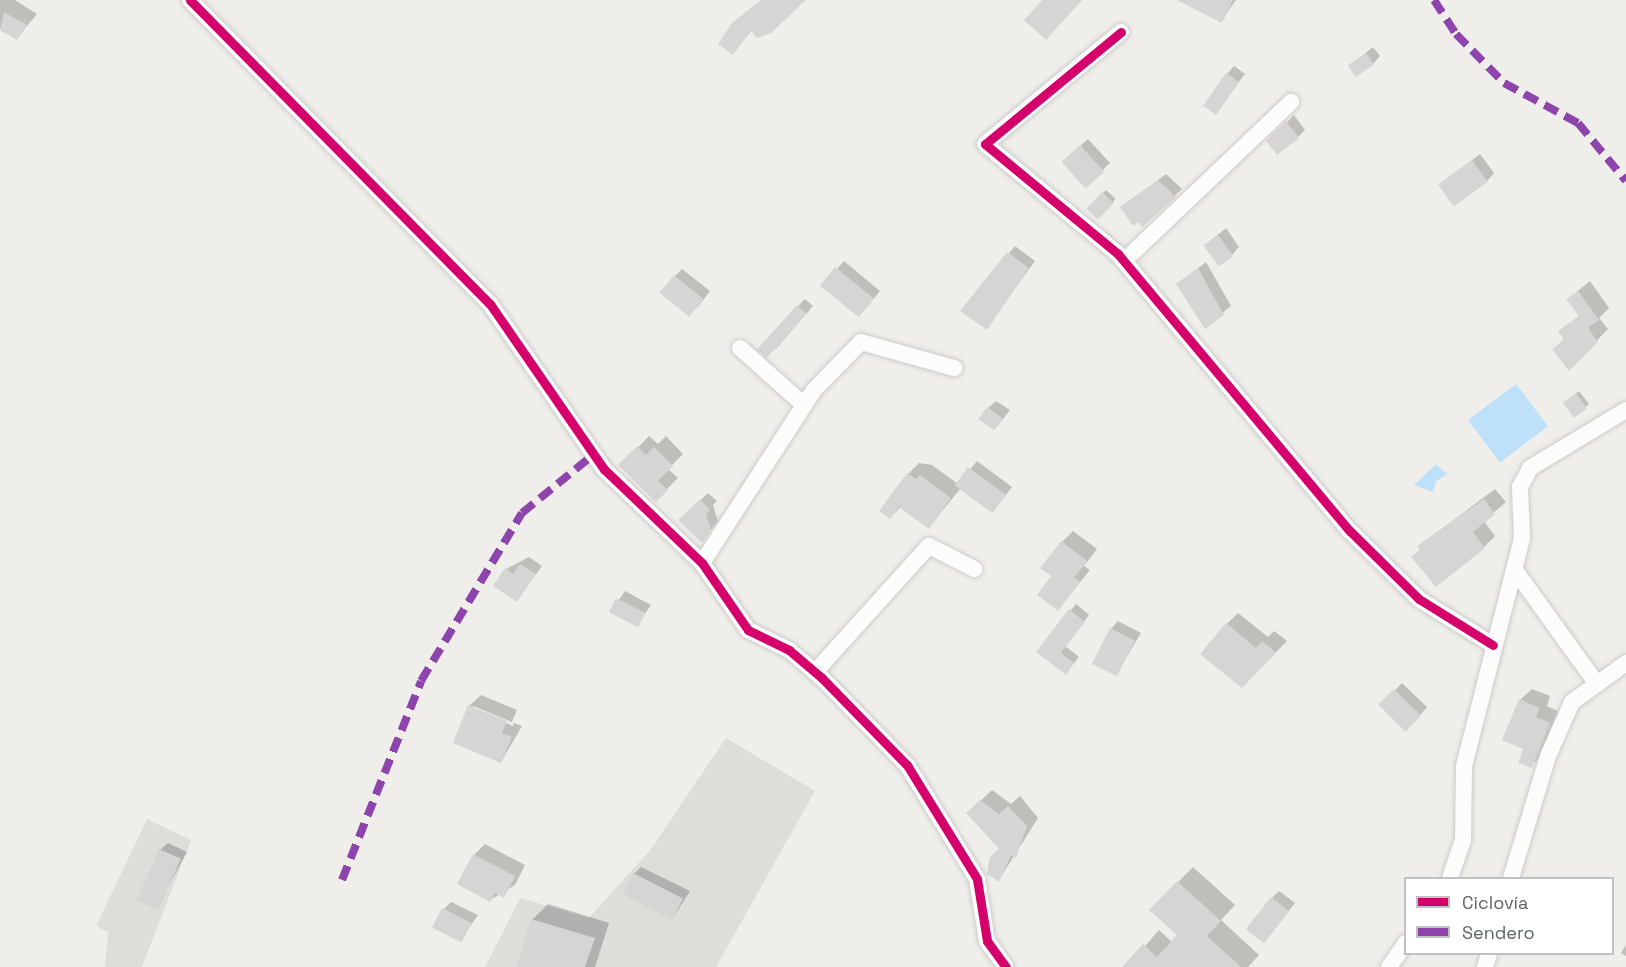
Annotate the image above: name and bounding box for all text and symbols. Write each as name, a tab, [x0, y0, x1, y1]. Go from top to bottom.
legend	[1404, 877, 1614, 955]
text: Ciclovía	[1462, 891, 1528, 914]
text: Sendero	[1462, 921, 1535, 944]

